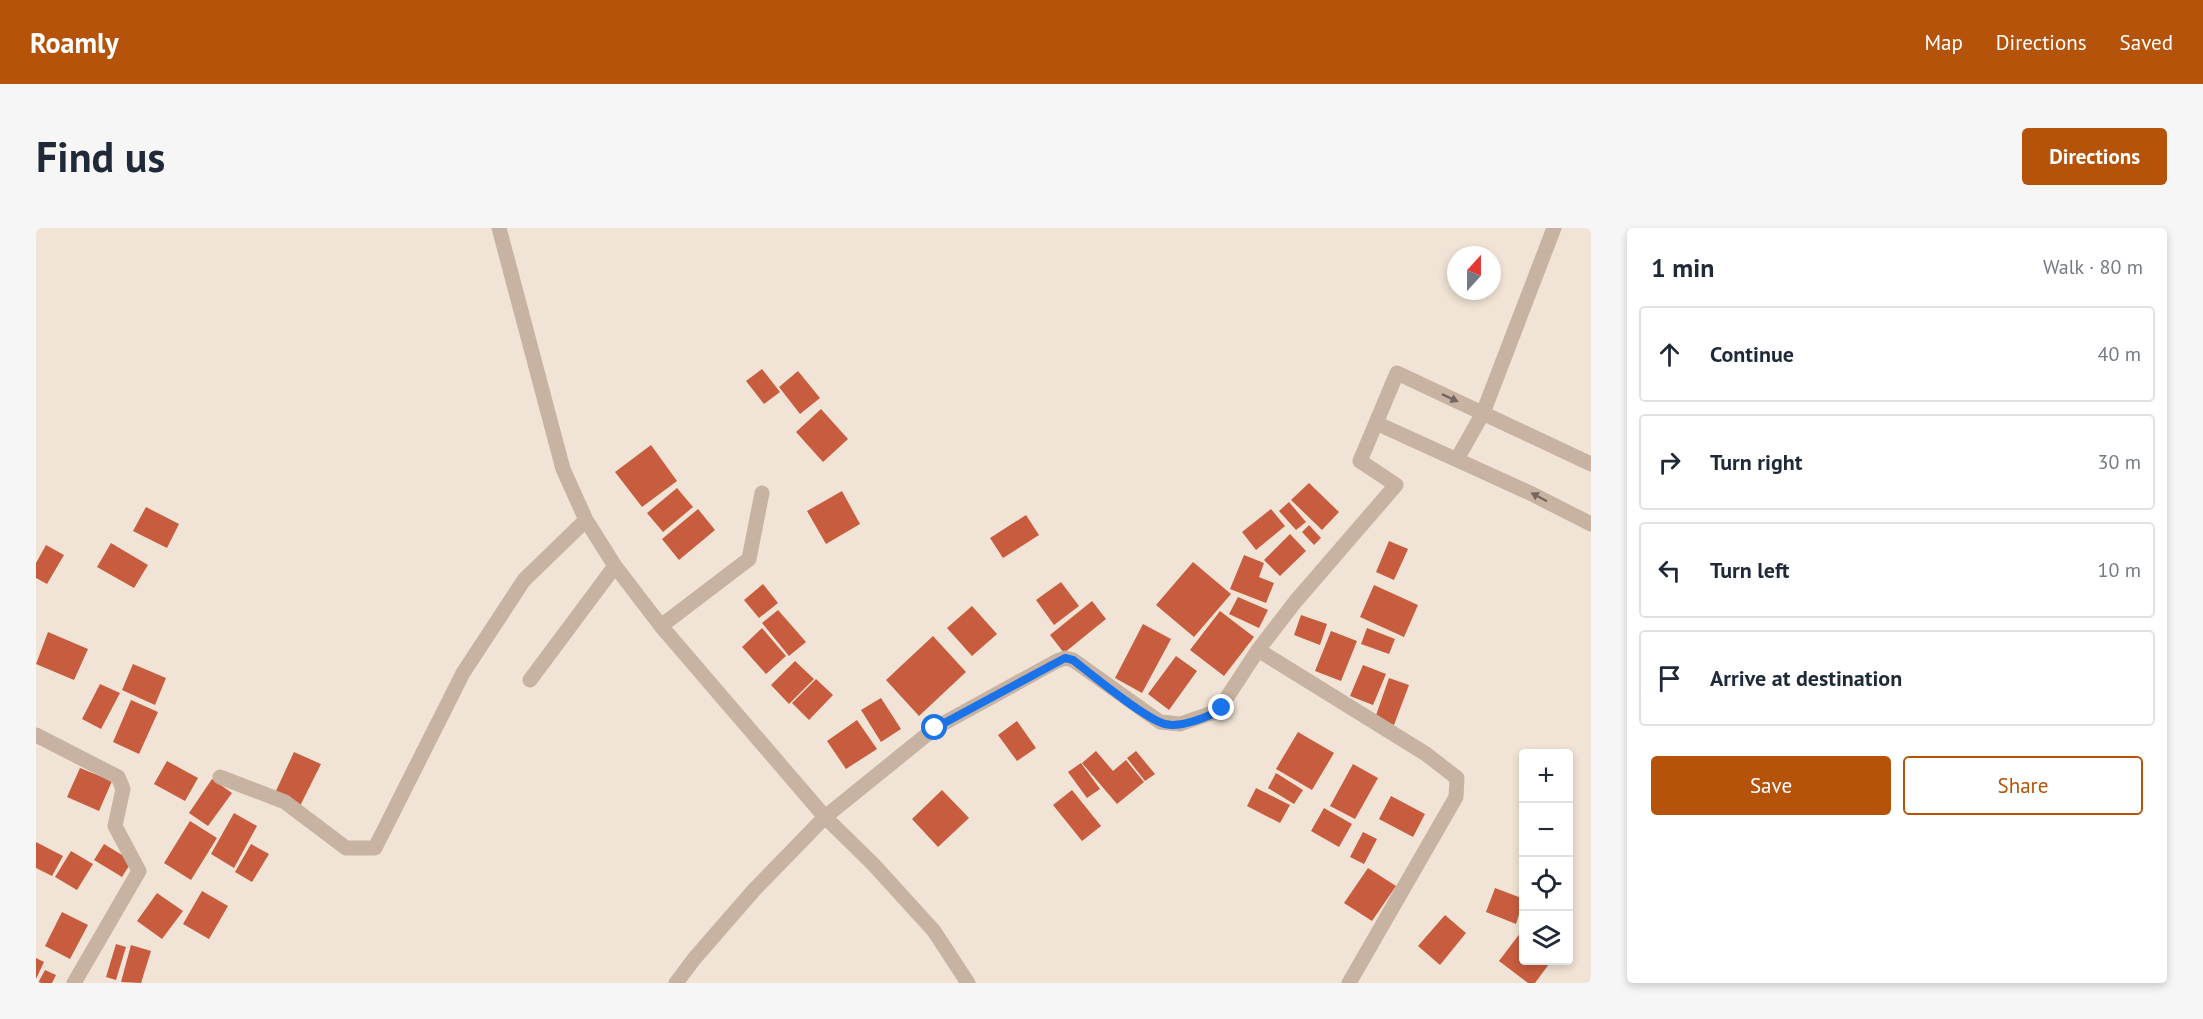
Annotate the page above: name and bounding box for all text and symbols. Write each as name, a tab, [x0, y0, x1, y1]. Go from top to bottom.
text: Roamly	[30, 24, 119, 61]
text: Map	[1924, 29, 1963, 56]
text: Directions	[1996, 29, 2087, 56]
text: Saved	[2120, 29, 2173, 56]
button: Directions	[2022, 128, 2167, 185]
text: Find us	[36, 129, 165, 184]
north arrow	[1447, 246, 1501, 300]
text: 1 min	[1651, 251, 1714, 284]
text: Walk · 80 m	[2043, 254, 2143, 280]
icon: ahead	[1653, 338, 1686, 371]
text: Continue	[1710, 340, 1794, 368]
text: 40 m	[2098, 341, 2141, 367]
one-way arrow	[1442, 393, 1459, 402]
icon: right	[1653, 446, 1686, 479]
text: Turn right	[1710, 448, 1802, 476]
text: 30 m	[2098, 449, 2141, 475]
one-way arrow	[1530, 492, 1547, 502]
icon: left	[1653, 554, 1686, 587]
text: Turn left	[1710, 556, 1790, 584]
text: 10 m	[2098, 557, 2141, 583]
icon: arrive	[1653, 662, 1686, 695]
text: Arrive at destination	[1710, 664, 1902, 692]
route end	[1208, 694, 1234, 720]
route start	[921, 714, 947, 740]
map controls	[1519, 749, 1573, 965]
button: +	[1519, 749, 1573, 803]
button: Save	[1651, 756, 1891, 815]
button: Share	[1903, 756, 2143, 815]
button: −	[1519, 803, 1573, 857]
button: locate	[1519, 857, 1573, 911]
button: layers	[1519, 911, 1573, 965]

